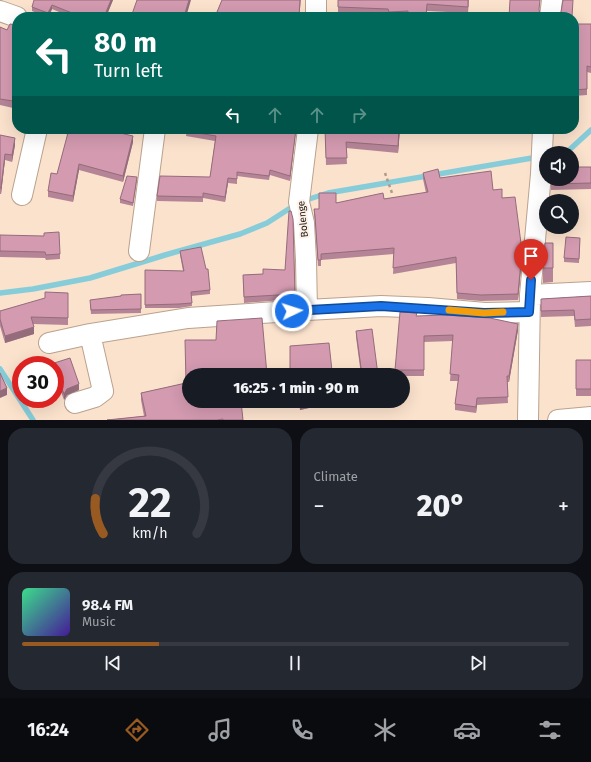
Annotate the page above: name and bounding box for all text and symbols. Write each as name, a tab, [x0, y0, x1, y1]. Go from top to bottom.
text: 80 m	[94, 26, 157, 59]
icon: left	[28, 28, 80, 80]
text: Turn left	[94, 60, 163, 82]
icon: left	[222, 104, 244, 126]
icon: ahead	[264, 104, 286, 126]
icon: ahead	[306, 104, 328, 126]
icon: right	[348, 104, 370, 126]
map controls	[539, 146, 579, 234]
button: sound	[539, 146, 579, 186]
button: search	[539, 194, 579, 234]
street label: Bolenge	[295, 200, 311, 238]
pin	[514, 239, 548, 280]
icon: arrive	[520, 245, 542, 267]
position arrow	[271, 290, 313, 332]
speed limit sign: 30	[12, 356, 64, 408]
text: 16:25 · 1 min · 90 m	[233, 379, 359, 397]
text: Climate	[314, 469, 358, 484]
text: 22	[128, 478, 171, 528]
text: 20°	[417, 488, 466, 524]
text: −	[314, 493, 325, 520]
text: +	[558, 493, 569, 520]
text: km/h	[132, 525, 167, 542]
text: 98.4 FM	[82, 596, 133, 614]
text: Music	[82, 614, 116, 629]
icon: previous	[102, 652, 124, 674]
icon: pause	[284, 652, 306, 674]
icon: next	[467, 652, 489, 674]
icon: directions	[123, 716, 151, 744]
icon: music	[206, 716, 234, 744]
icon: phone	[288, 716, 316, 744]
icon: climate	[371, 716, 399, 744]
icon: car	[453, 716, 481, 744]
icon: filters	[536, 716, 564, 744]
text: 16:24	[27, 719, 69, 741]

